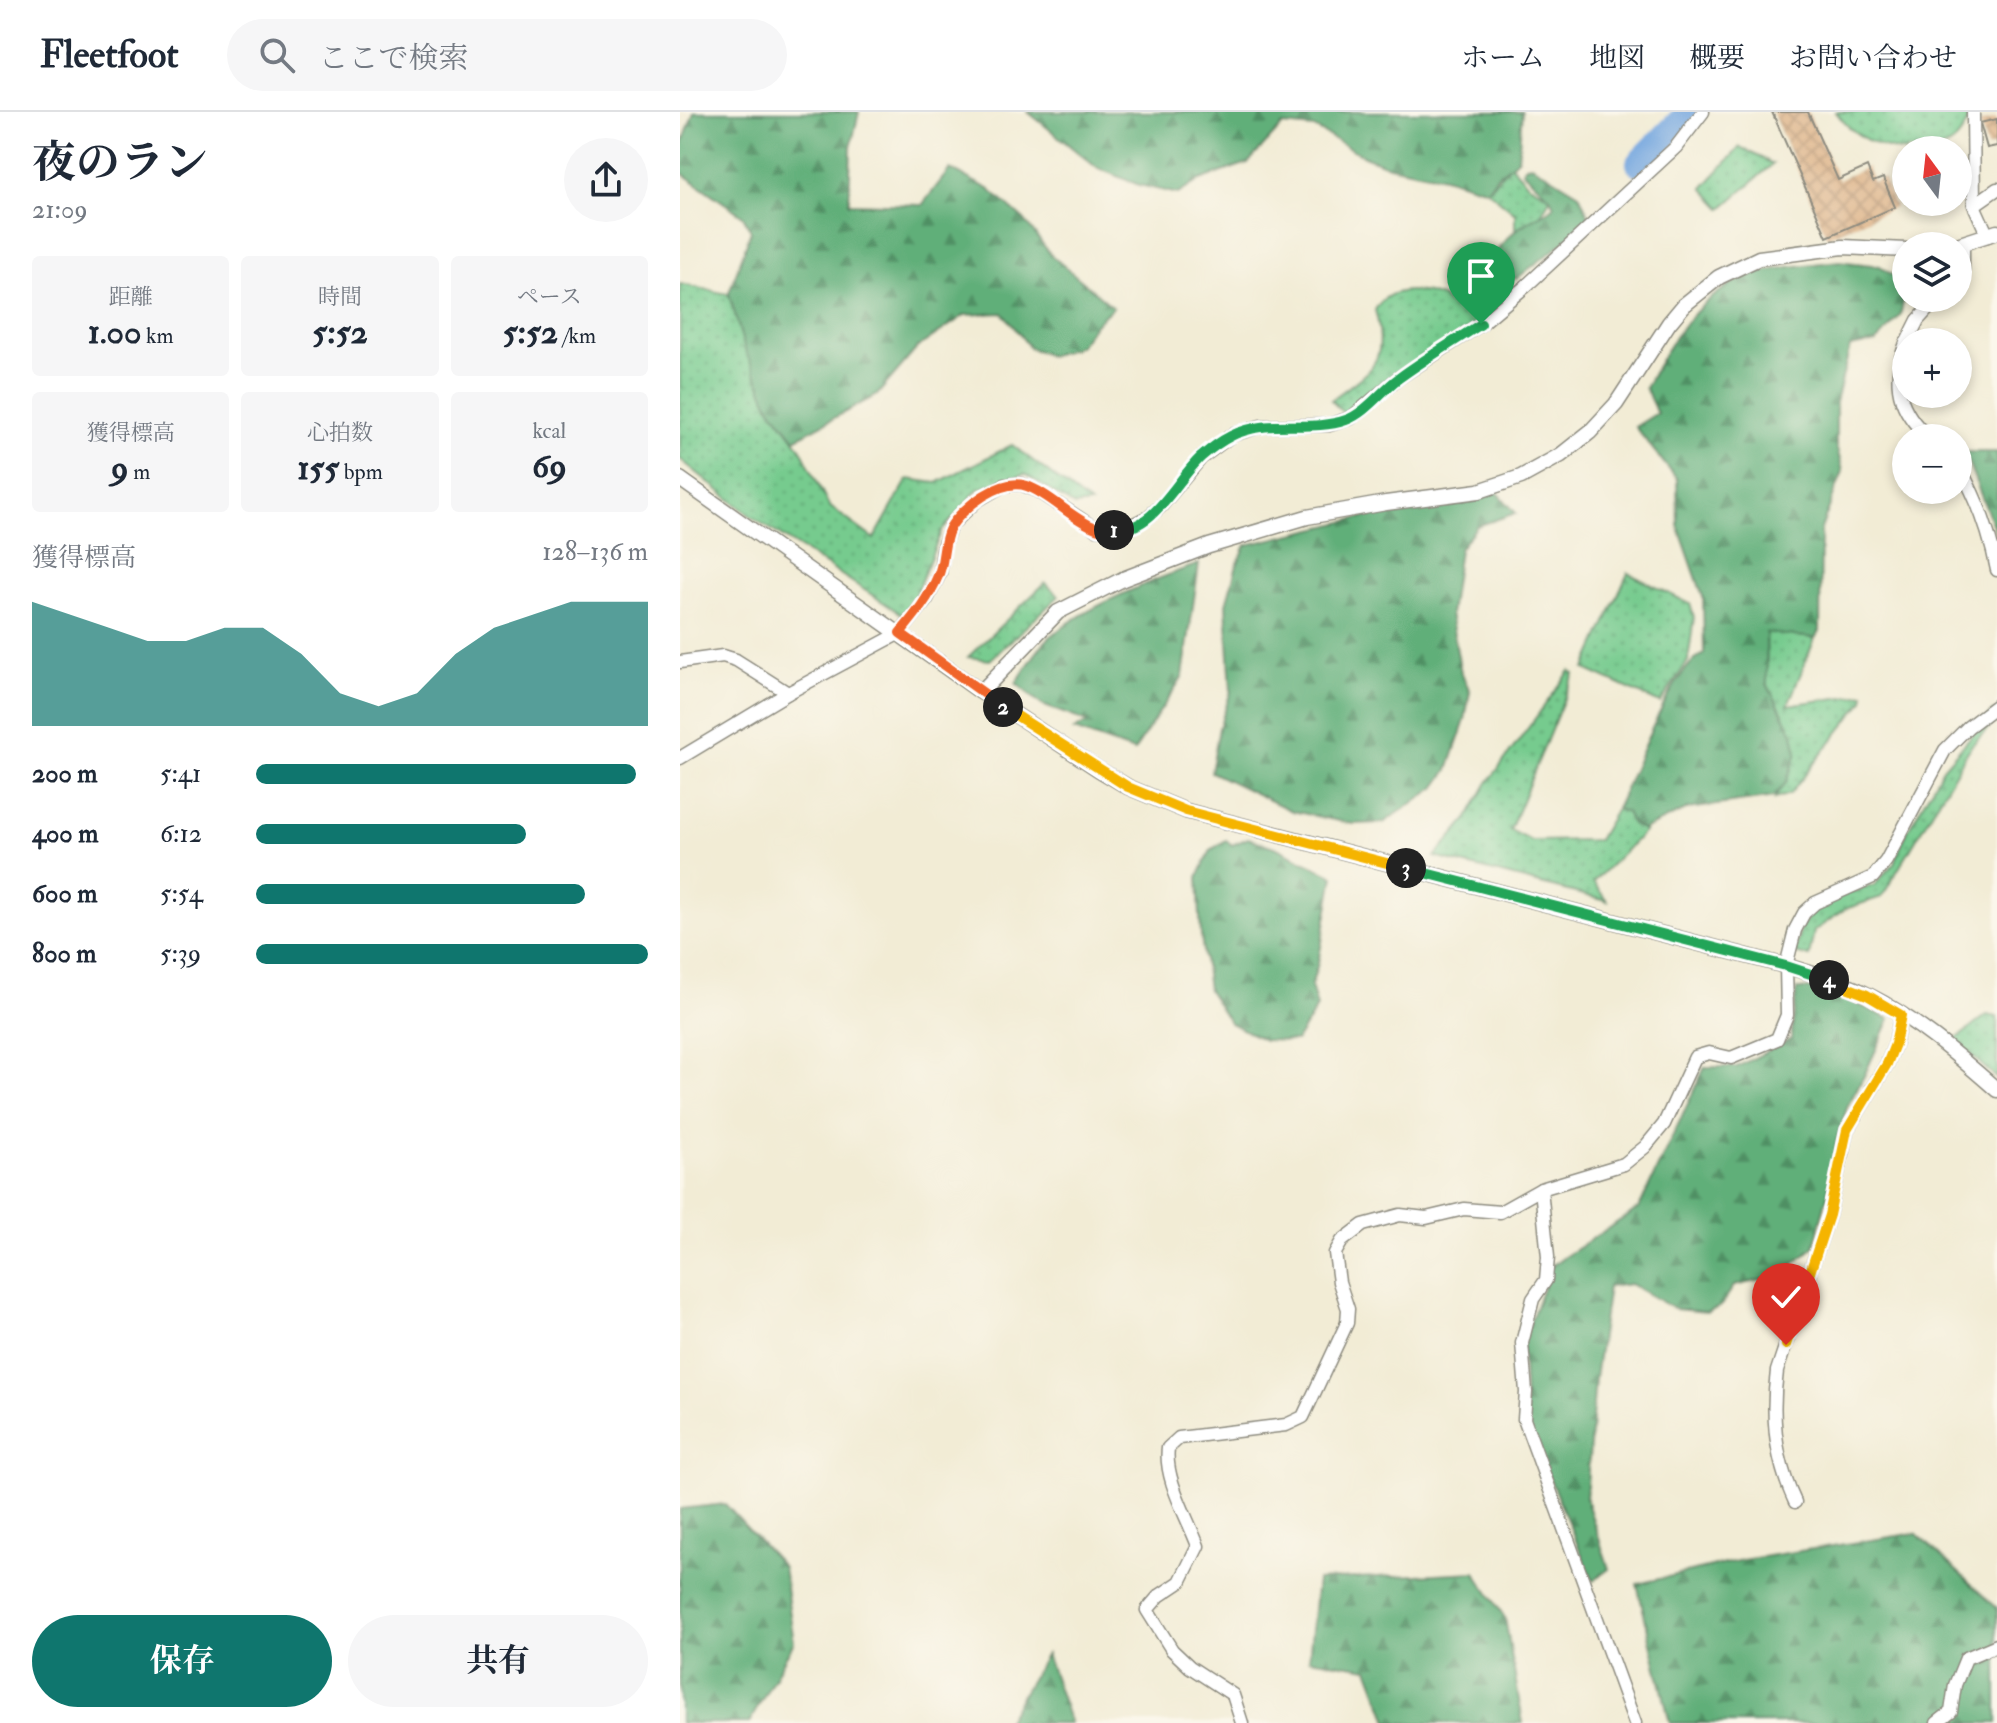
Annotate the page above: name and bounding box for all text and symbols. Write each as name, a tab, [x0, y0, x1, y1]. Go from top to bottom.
search box	[227, 19, 787, 91]
text: Fleetfoot	[40, 31, 179, 79]
icon: search	[255, 33, 299, 77]
text: ここで検索	[319, 40, 469, 77]
text: ホーム	[1461, 41, 1545, 76]
text: 地図	[1589, 41, 1645, 76]
text: 概要	[1689, 41, 1745, 76]
text: お問い合わせ	[1789, 41, 1957, 76]
text: 夜のラン	[32, 136, 208, 191]
north arrow	[1892, 136, 1972, 216]
map controls	[1892, 136, 1972, 504]
button: share	[564, 138, 648, 222]
text: 21:09	[32, 194, 88, 226]
button: layers	[1892, 232, 1972, 312]
pin	[1447, 242, 1515, 324]
icon: arrive	[1459, 254, 1503, 298]
text: 距離	[109, 283, 153, 311]
text: 時間	[318, 283, 362, 311]
text: ペース	[517, 283, 582, 311]
text: 1.00	[88, 311, 141, 354]
text: 5:52	[312, 311, 368, 354]
text: 5:52	[503, 311, 558, 354]
text: km	[141, 322, 174, 350]
text: /km	[558, 322, 596, 350]
button: +	[1892, 328, 1972, 408]
text: kcal	[532, 417, 566, 445]
text: 獲得標高	[87, 419, 175, 447]
text: 心拍数	[307, 419, 373, 447]
button: −	[1892, 424, 1972, 504]
text: 69	[532, 445, 567, 488]
text: 9	[111, 447, 129, 490]
text: 155	[297, 447, 339, 490]
text: m	[129, 458, 150, 486]
text: bpm	[339, 458, 383, 486]
pin: 1	[1094, 510, 1134, 550]
text: 1	[1110, 516, 1118, 544]
text: 128–136 m	[542, 536, 648, 568]
text: 獲得標高	[32, 542, 136, 574]
pin: 2	[983, 687, 1023, 727]
text: 2	[997, 693, 1009, 721]
text: 200 m	[32, 758, 97, 790]
text: 5:41	[160, 758, 201, 790]
text: 400 m	[32, 818, 98, 850]
text: 6:12	[160, 818, 202, 850]
pin: 3	[1386, 848, 1426, 888]
text: 3	[1402, 854, 1410, 882]
text: 600 m	[32, 878, 97, 910]
text: 5:54	[160, 878, 203, 910]
text: 800 m	[32, 938, 97, 970]
text: 5:39	[160, 938, 201, 970]
pin: 4	[1809, 960, 1849, 1000]
text: 4	[1823, 966, 1835, 994]
pin	[1752, 1263, 1820, 1345]
icon: check	[1764, 1275, 1808, 1319]
button: 保存	[32, 1615, 332, 1707]
button: 共有	[348, 1615, 648, 1707]

